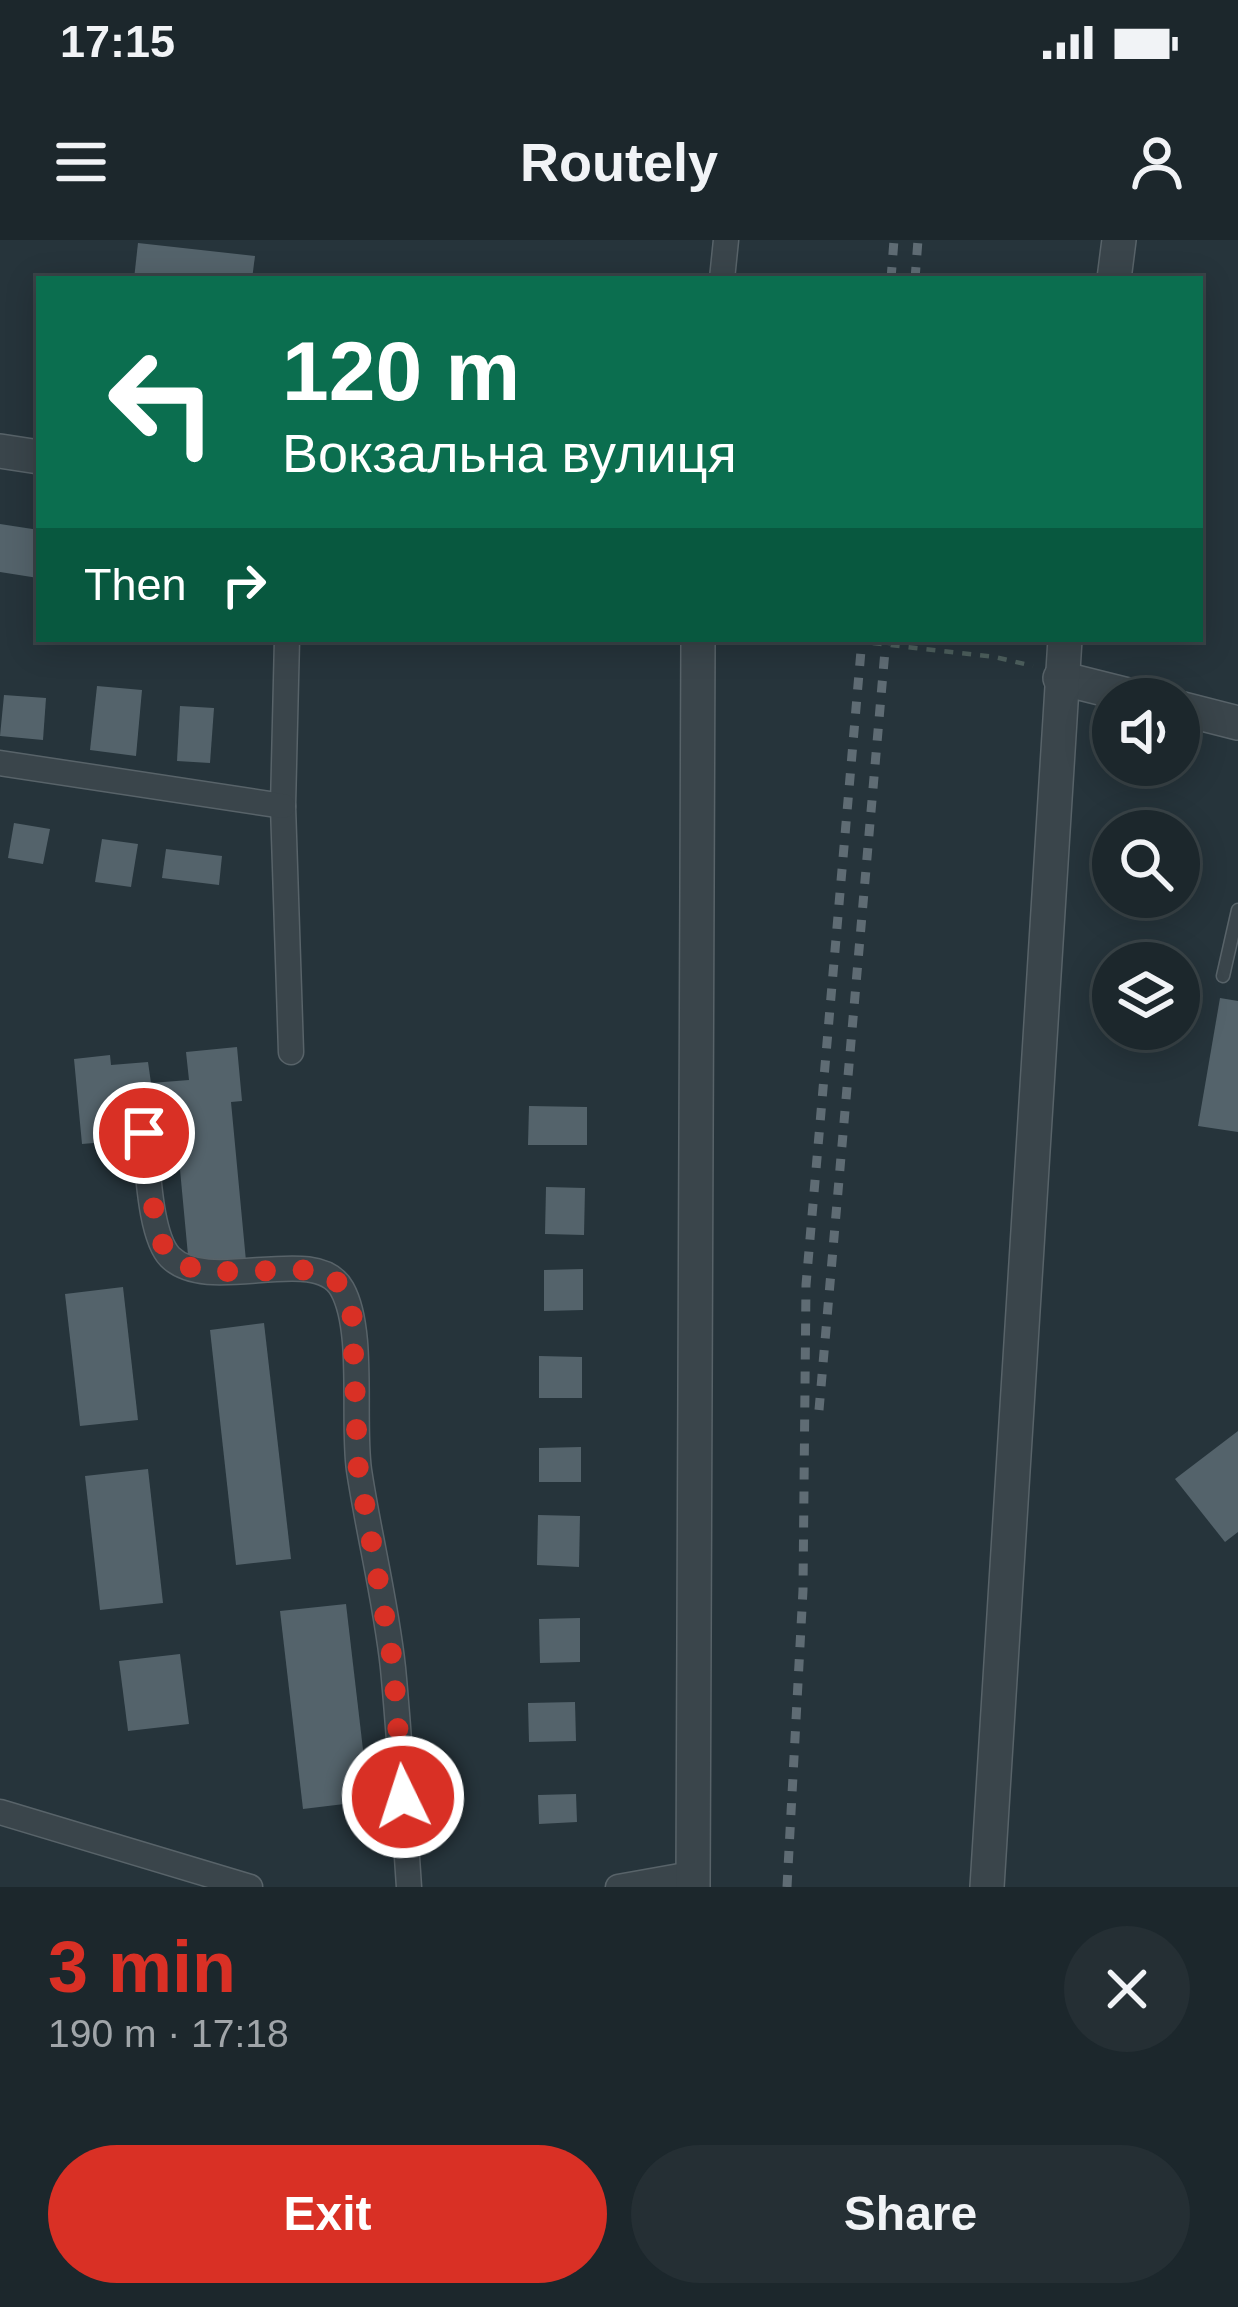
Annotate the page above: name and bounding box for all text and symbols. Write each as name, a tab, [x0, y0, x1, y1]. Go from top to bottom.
text: 17:15	[60, 16, 175, 67]
icon: menu	[48, 129, 114, 195]
icon: person	[1124, 129, 1190, 195]
text: Routely	[520, 132, 718, 192]
icon: left	[84, 324, 240, 480]
text: 120 m	[282, 324, 520, 418]
text: Вокзальна вулиця	[282, 423, 737, 483]
icon: right	[211, 552, 277, 618]
text: Then	[84, 559, 187, 610]
map controls	[1092, 678, 1200, 1050]
button: sound	[1092, 678, 1200, 786]
button: search	[1092, 810, 1200, 918]
button: layers	[1092, 942, 1200, 1050]
pin	[93, 1082, 195, 1184]
icon: arrive	[111, 1100, 177, 1166]
position arrow	[340, 1734, 466, 1860]
button: close	[1064, 1926, 1190, 2052]
text: 3 min	[48, 1927, 236, 2007]
text: 190 m · 17:18	[48, 2012, 289, 2055]
button: Exit	[48, 2145, 607, 2283]
button: Share	[631, 2145, 1190, 2283]

